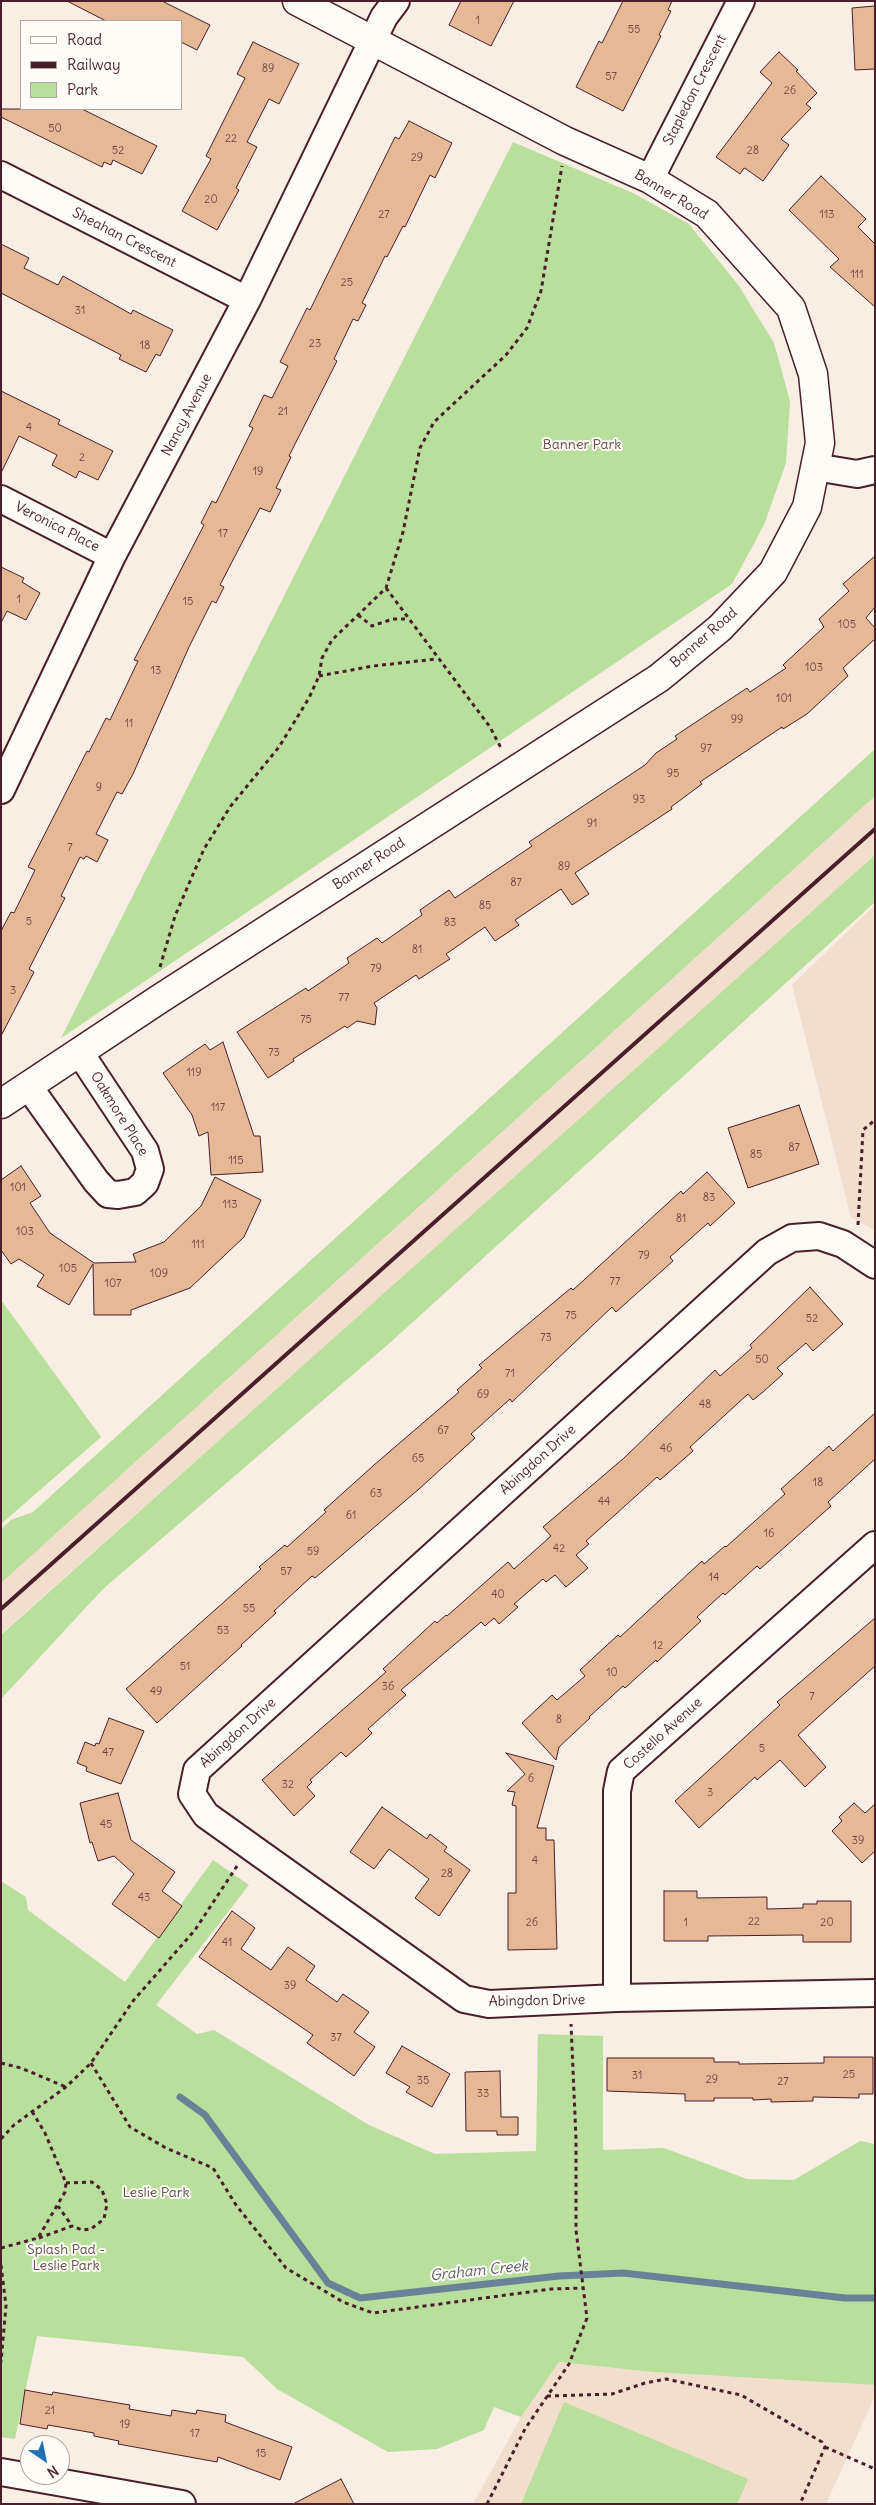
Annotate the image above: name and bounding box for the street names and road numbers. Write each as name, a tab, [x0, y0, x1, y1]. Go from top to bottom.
street label: Stapledon Crescent	[660, 32, 730, 148]
street label: Banner Road	[631, 166, 711, 224]
street label: Sheahan Crescent	[69, 205, 179, 271]
street label: Nancy Avenue	[158, 371, 216, 459]
street label: Veronica Place	[12, 498, 102, 556]
street label: Banner Road	[667, 605, 741, 671]
street label: Banner Road	[330, 834, 408, 894]
street label: Oakmore Place	[86, 1069, 152, 1159]
street label: Abingdon Drive	[497, 1421, 579, 1499]
street label: Abingdon Drive	[197, 1694, 279, 1772]
street label: Costello Avenue	[620, 1694, 706, 1774]
street label: Abingdon Drive	[489, 1992, 585, 2010]

